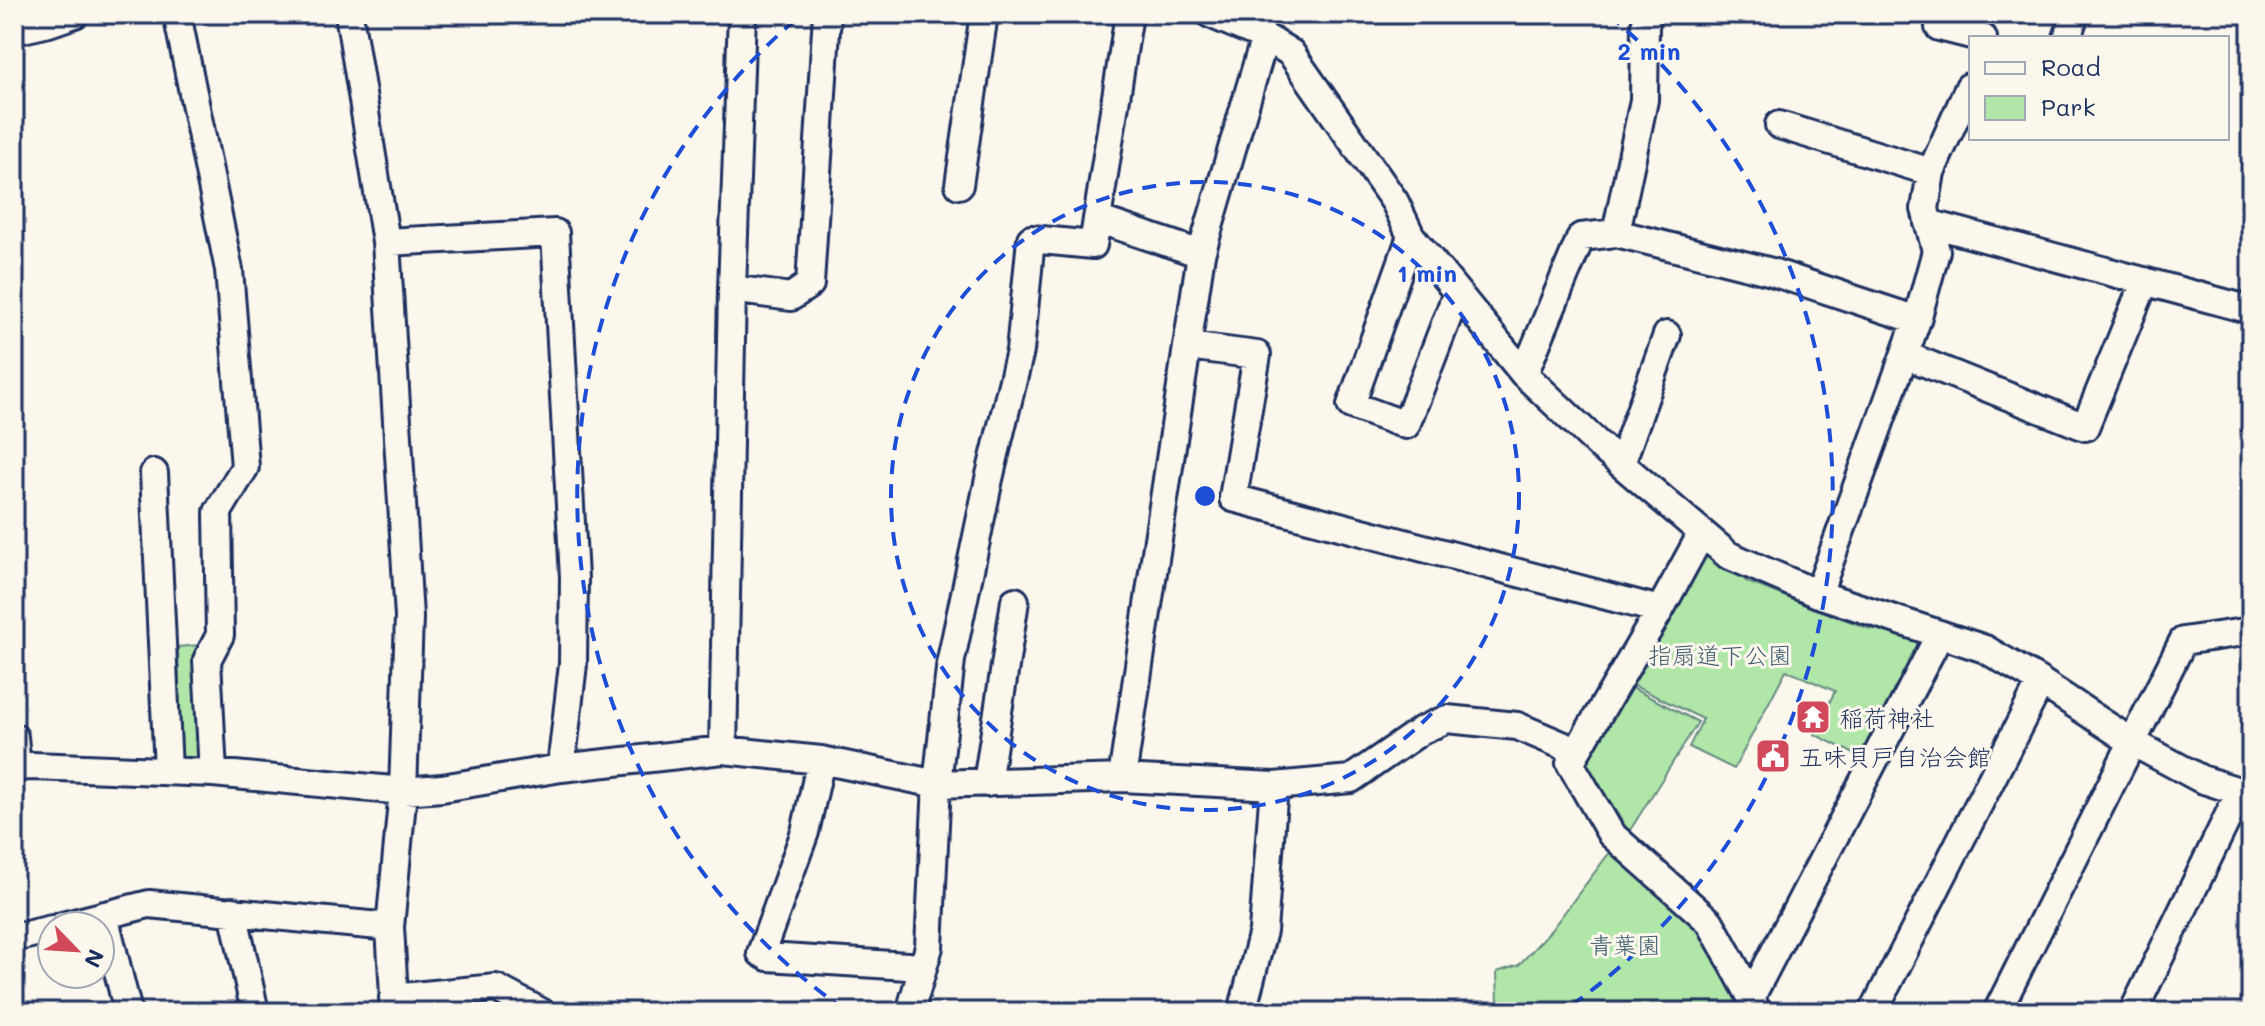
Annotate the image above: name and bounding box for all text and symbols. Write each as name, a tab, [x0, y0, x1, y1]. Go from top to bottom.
text: 2 min	[1618, 35, 1681, 66]
legend	[1969, 36, 2229, 140]
text: Road	[2041, 51, 2101, 82]
text: Park	[2041, 91, 2095, 122]
text: 1 min	[1397, 257, 1457, 288]
centre of rings	[1191, 482, 1219, 510]
park label: 指扇道下公園	[1648, 639, 1792, 670]
temple icon: 稲荷神社	[1794, 698, 1832, 736]
place label: 稲荷神社	[1839, 702, 1935, 733]
public building icon: 五味貝戸自治会館	[1754, 737, 1792, 775]
place label: 五味貝戸自治会館	[1799, 741, 1991, 772]
north arrow	[36, 910, 116, 990]
park label: 青葉園	[1589, 929, 1661, 960]
text: N	[78, 945, 111, 972]

